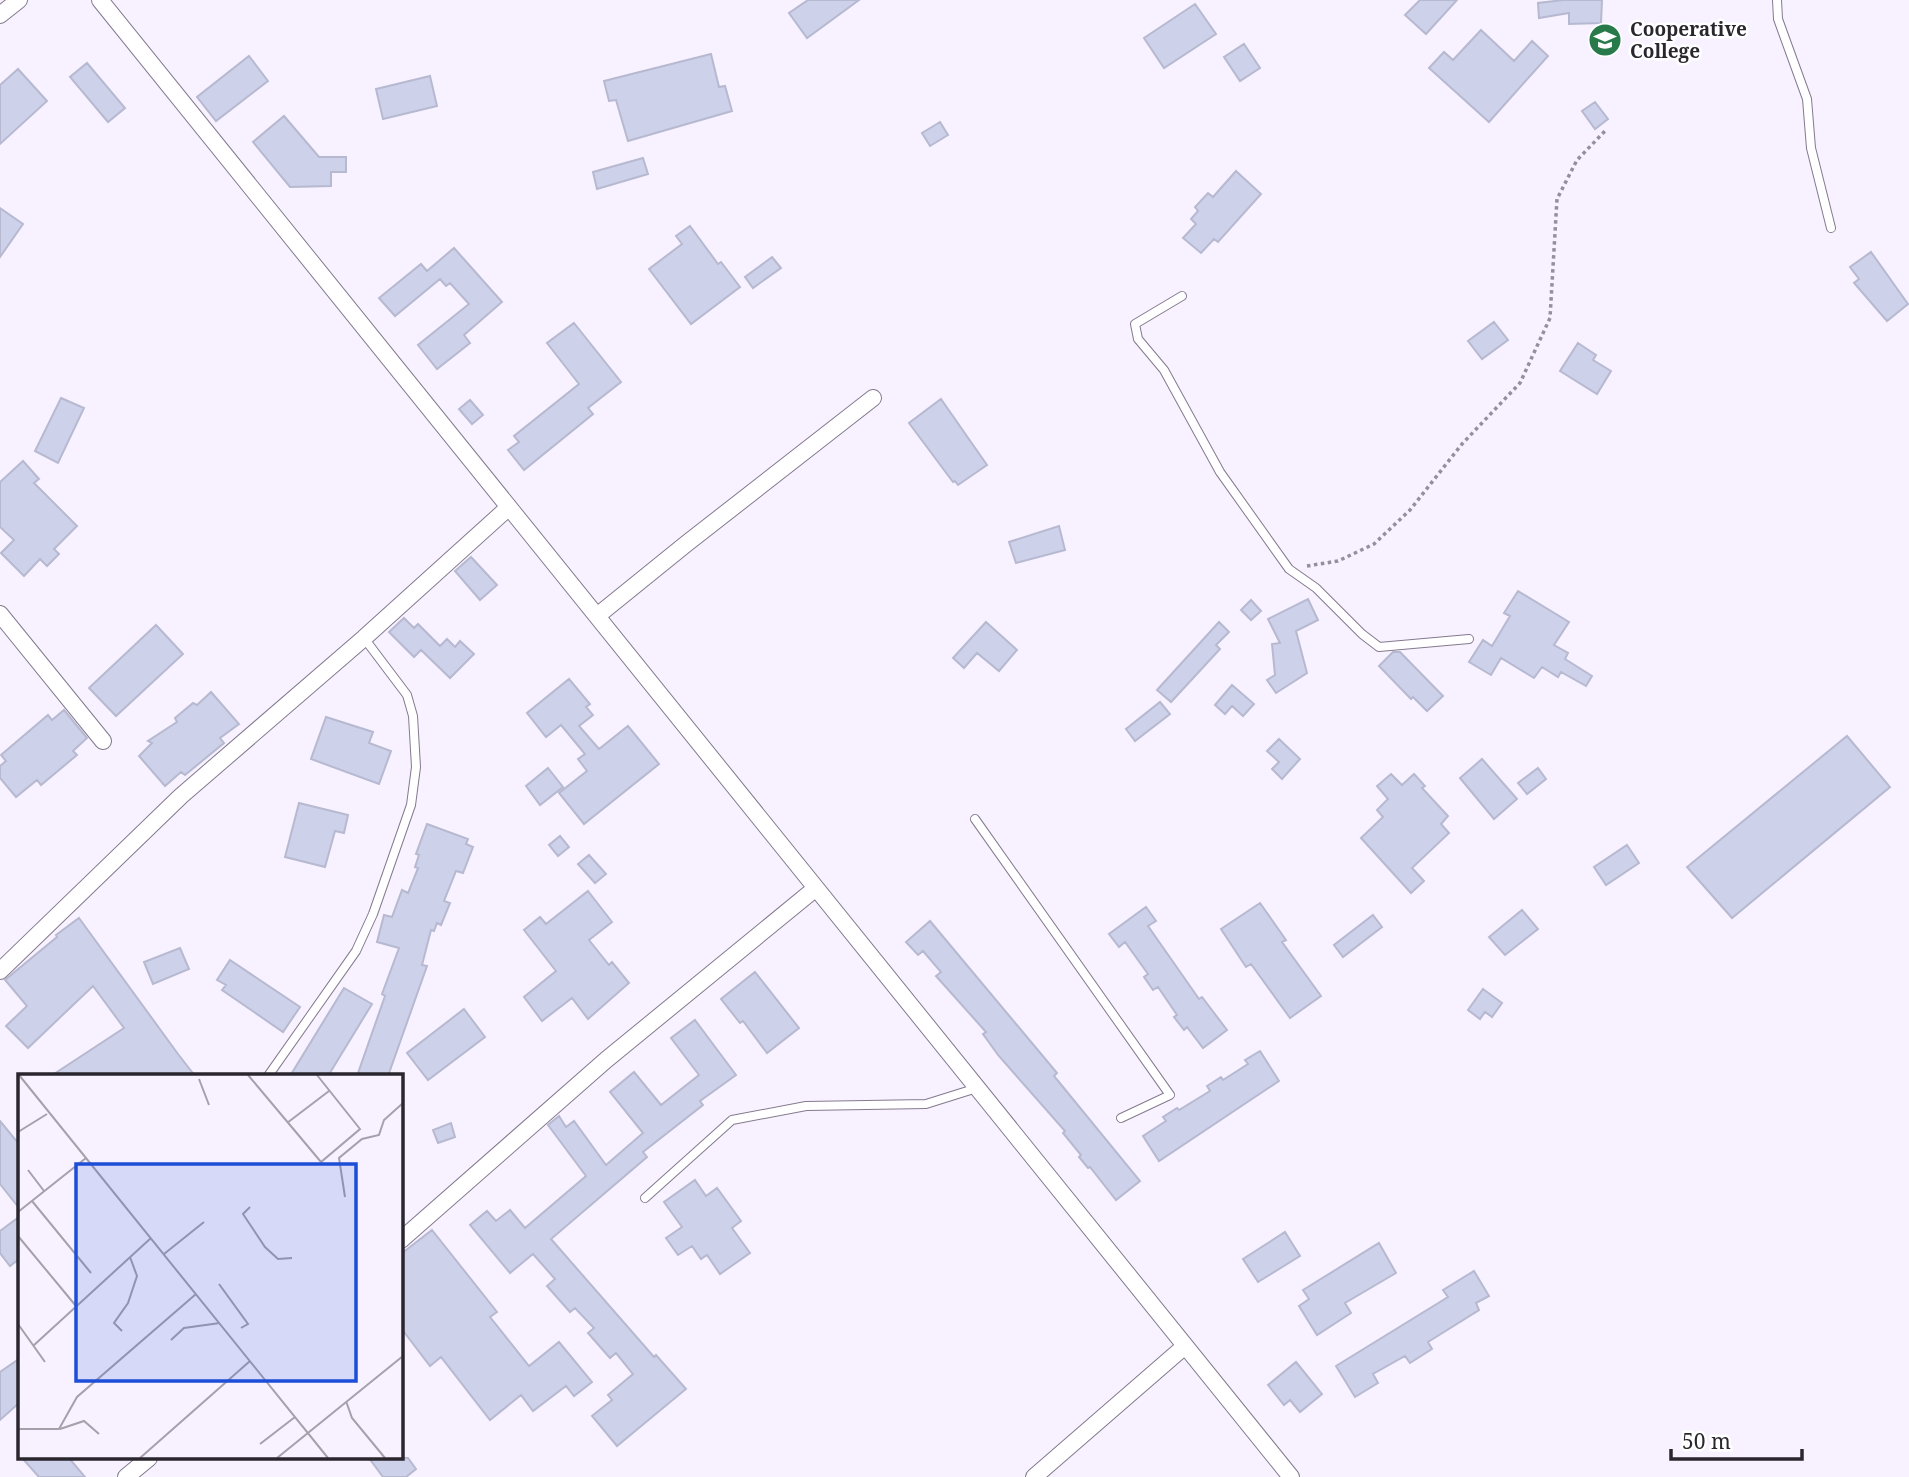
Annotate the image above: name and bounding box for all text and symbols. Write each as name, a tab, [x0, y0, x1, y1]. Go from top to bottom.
place label: Cooperative College	[1630, 16, 1747, 64]
school or university icon: Cooperative College	[1586, 21, 1624, 59]
inset map	[18, 1074, 402, 1460]
scale bar	[1671, 1418, 1802, 1462]
text: 50 m	[1682, 1427, 1731, 1455]

